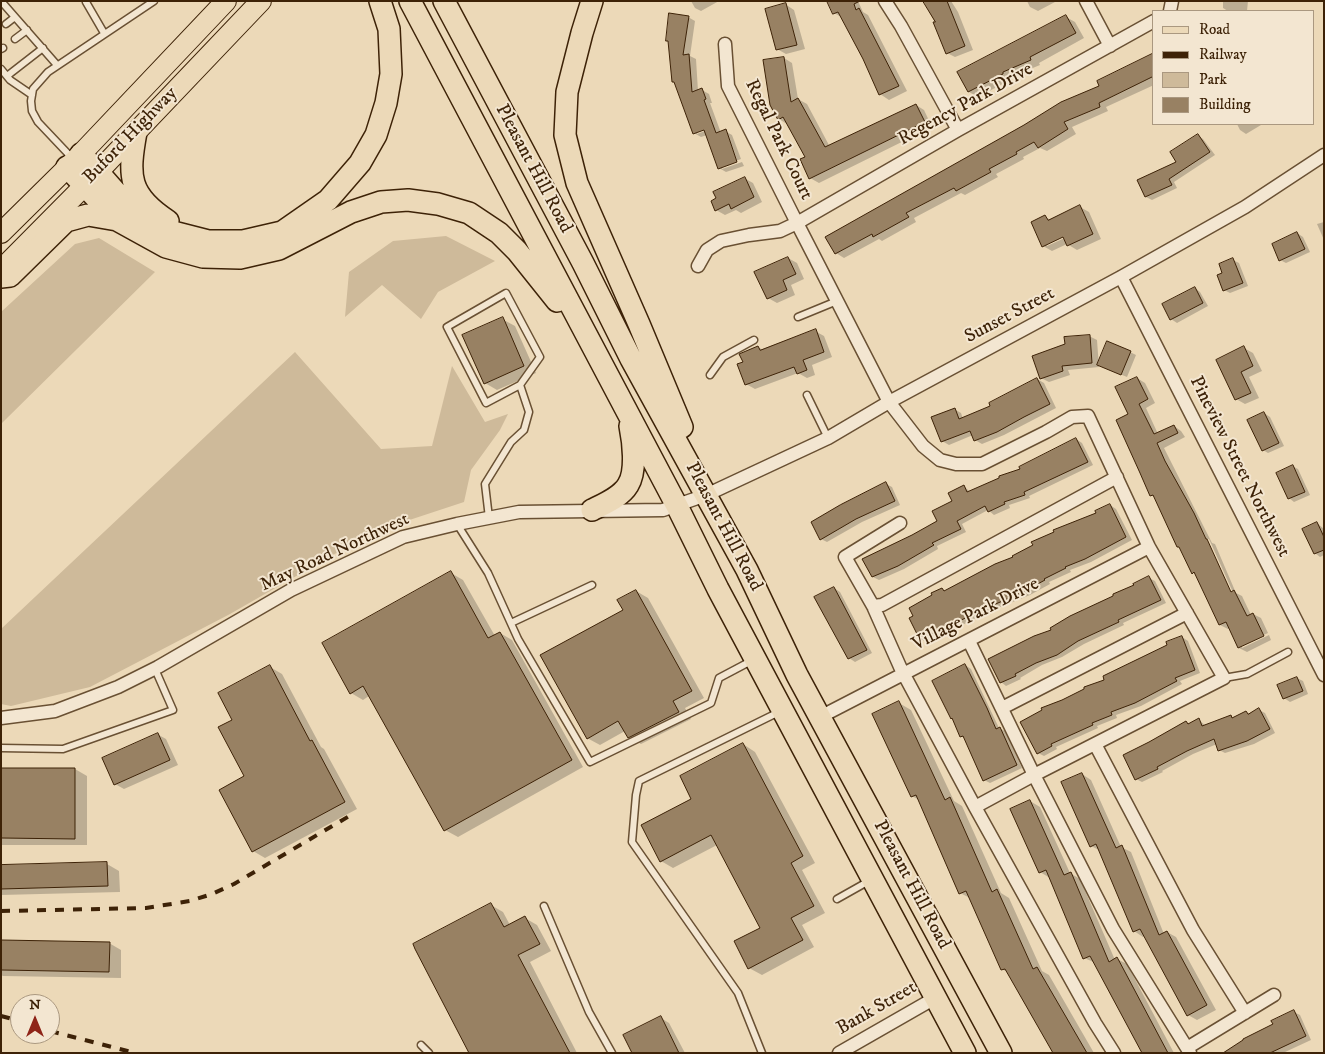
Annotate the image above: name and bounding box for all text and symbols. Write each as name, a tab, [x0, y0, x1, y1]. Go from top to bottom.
legend	[1152, 10, 1315, 125]
text: Road	[1199, 20, 1230, 39]
text: Railway	[1199, 45, 1247, 64]
street label: Regency Park Drive	[895, 59, 1037, 151]
text: Park	[1199, 70, 1227, 89]
street label: Regal Park Court	[739, 76, 817, 204]
street label: Buford Highway	[79, 83, 183, 189]
text: Building	[1199, 95, 1251, 114]
street label: Pleasant Hill Road	[489, 101, 577, 237]
street label: Sunset Street	[961, 283, 1059, 349]
street label: Pineview Street Northwest	[1183, 373, 1295, 561]
street label: Pleasant Hill Road	[679, 459, 767, 595]
street label: May Road Northwest	[257, 509, 413, 597]
street label: Village Park Drive	[909, 573, 1043, 657]
street label: Pleasant Hill Road	[867, 817, 955, 953]
street label: Bank Street	[833, 977, 921, 1041]
north arrow	[10, 994, 60, 1044]
text: N	[29, 996, 41, 1014]

